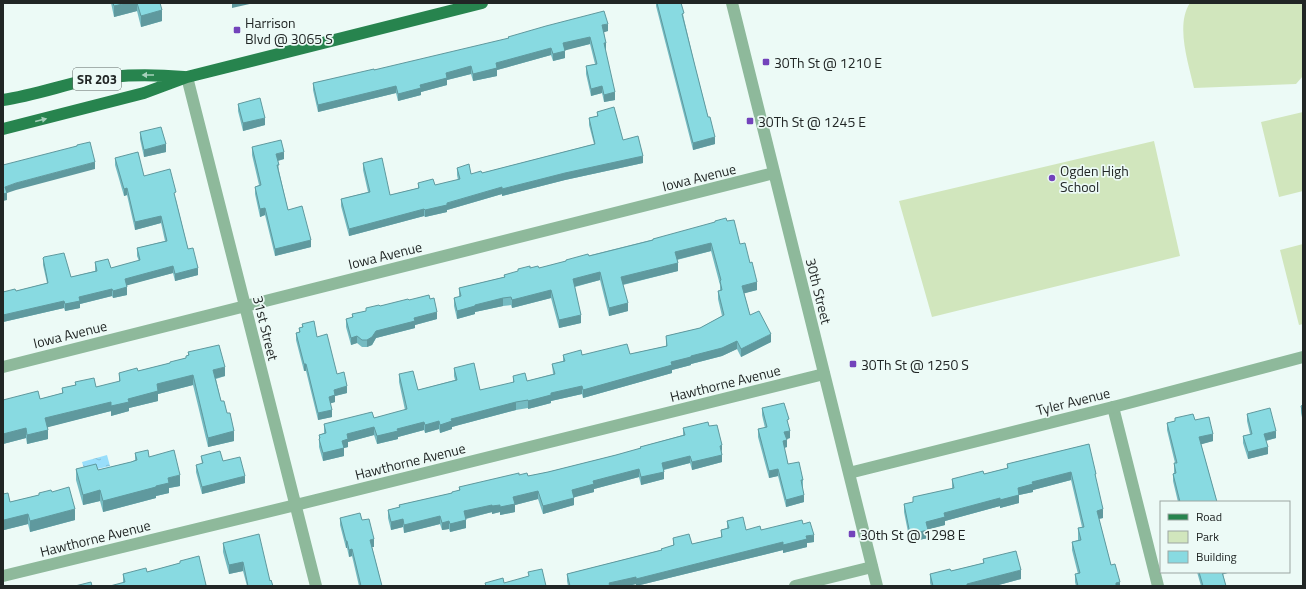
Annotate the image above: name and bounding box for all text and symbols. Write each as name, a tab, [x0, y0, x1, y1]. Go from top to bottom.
place label: Harrison Blvd @ 3065 S	[245, 12, 333, 49]
marker: Harrison Blvd @ 3065 S	[232, 25, 242, 35]
place label: 30Th St @ 1210 E	[774, 52, 882, 73]
marker: 30Th St @ 1210 E	[761, 57, 771, 67]
road number: SR 203	[73, 68, 121, 90]
one-way arrow	[141, 72, 154, 78]
place label: 30Th St @ 1245 E	[758, 111, 866, 132]
one-way arrow	[35, 116, 47, 122]
marker: 30Th St @ 1245 E	[745, 116, 755, 126]
street label: Iowa Avenue	[660, 158, 738, 196]
place label: Ogden High School	[1060, 160, 1129, 197]
marker: Ogden High School	[1047, 173, 1057, 183]
street label: Iowa Avenue	[346, 236, 424, 274]
street label: 30th Street	[801, 256, 837, 326]
street label: 31st Street	[248, 293, 284, 363]
street label: Iowa Avenue	[31, 315, 109, 353]
place label: 30Th St @ 1250 S	[861, 354, 969, 375]
street label: Hawthorne Avenue	[668, 359, 782, 407]
marker: 30Th St @ 1250 S	[848, 359, 858, 369]
street label: Tyler Avenue	[1034, 382, 1112, 420]
street label: Hawthorne Avenue	[353, 437, 467, 485]
legend	[1160, 501, 1290, 573]
text: Road	[1196, 507, 1222, 526]
street label: Hawthorne Avenue	[38, 514, 152, 562]
place label: 30th St @ 1298 E	[860, 524, 966, 545]
text: Park	[1196, 527, 1219, 546]
marker: 30th St @ 1298 E	[847, 529, 857, 539]
text: Building	[1196, 547, 1237, 566]

